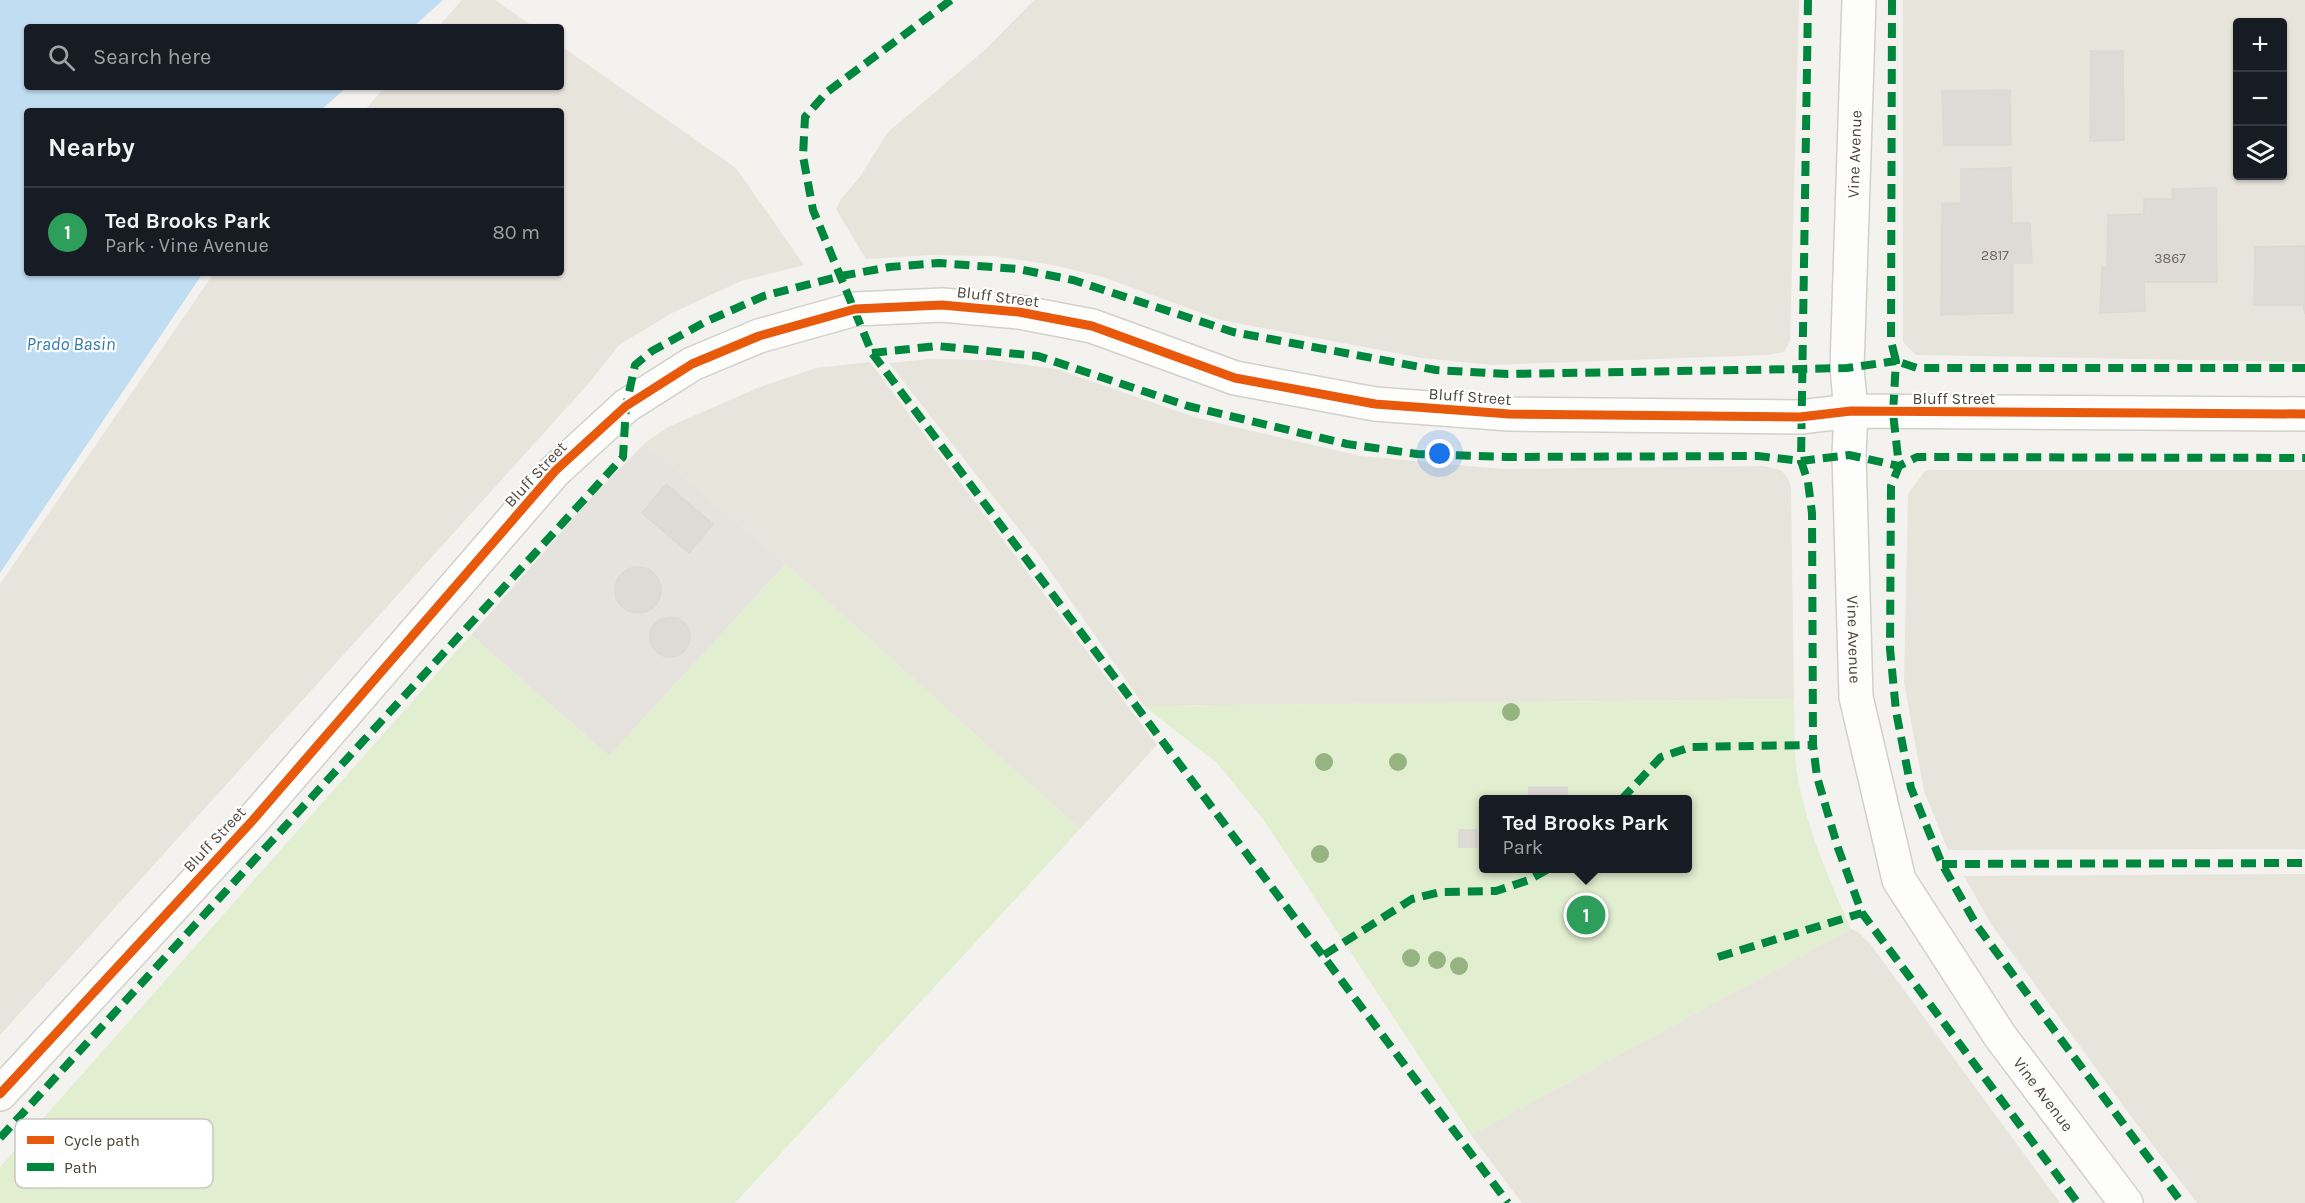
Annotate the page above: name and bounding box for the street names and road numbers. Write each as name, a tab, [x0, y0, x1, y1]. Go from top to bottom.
street label: Vine Avenue	[1843, 110, 1866, 198]
street label: Bluff Street	[956, 282, 1040, 311]
street label: Bluff Street	[1428, 384, 1512, 409]
street label: Bluff Street	[1913, 389, 1995, 408]
street label: Bluff Street	[500, 438, 571, 511]
street label: Vine Avenue	[1843, 595, 1865, 684]
street label: Bluff Street	[179, 803, 250, 876]
street label: Vine Avenue	[2009, 1053, 2077, 1135]

